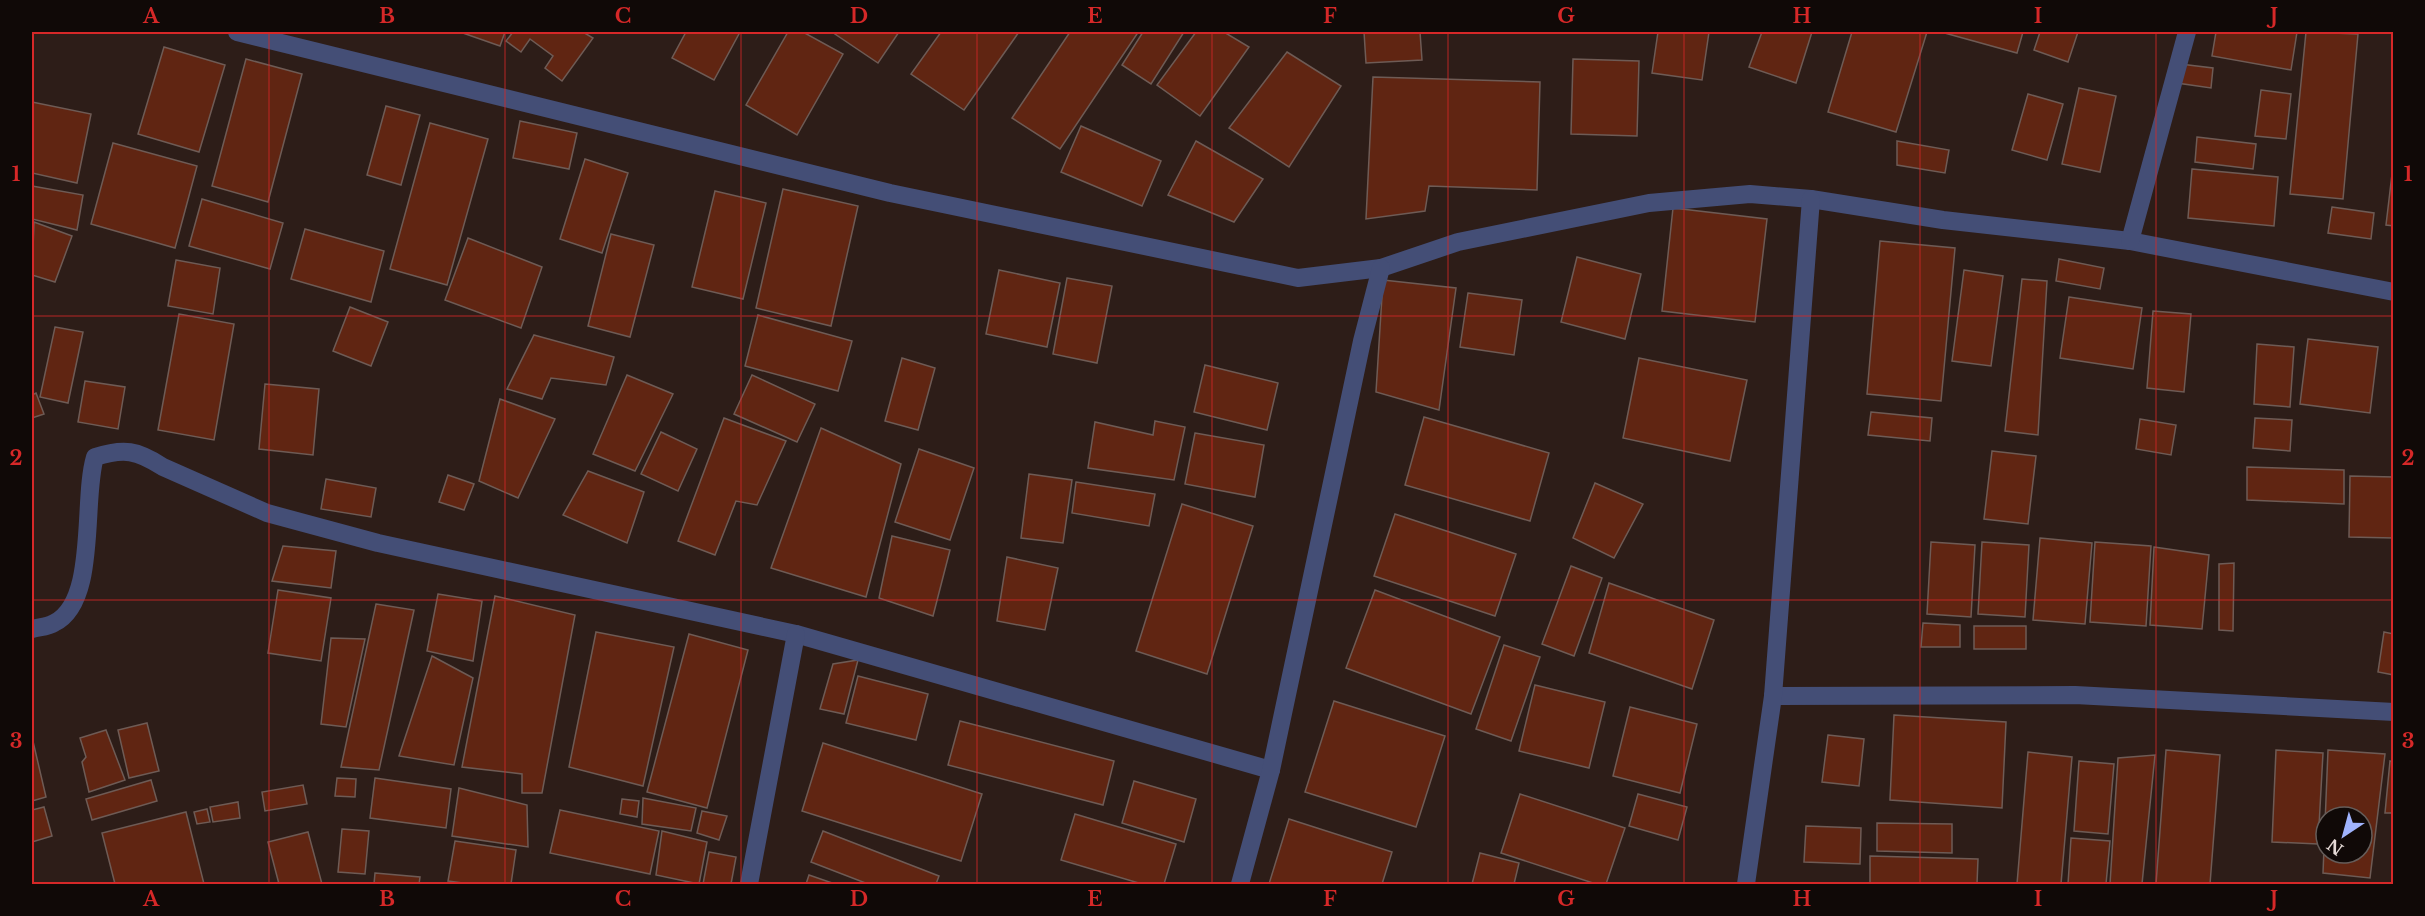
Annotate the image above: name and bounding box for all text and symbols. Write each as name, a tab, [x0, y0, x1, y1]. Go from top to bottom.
text: A	[142, 4, 160, 28]
text: B	[379, 4, 395, 28]
text: C	[615, 4, 631, 28]
text: D	[850, 4, 868, 28]
text: E	[1087, 4, 1103, 28]
text: F	[1323, 4, 1337, 28]
text: G	[1557, 4, 1575, 28]
text: H	[1793, 4, 1812, 28]
text: I	[2034, 4, 2042, 28]
text: J	[2266, 4, 2278, 28]
text: 1	[12, 162, 21, 186]
text: 1	[2404, 162, 2413, 186]
text: 2	[9, 446, 23, 470]
text: 2	[2401, 446, 2415, 470]
text: 3	[10, 729, 22, 753]
text: 3	[2402, 729, 2414, 753]
north arrow	[2314, 805, 2374, 865]
text: N	[2323, 835, 2347, 860]
text: A	[142, 887, 160, 911]
text: B	[379, 887, 395, 911]
text: C	[615, 887, 631, 911]
text: D	[850, 887, 868, 911]
text: E	[1087, 887, 1103, 911]
text: F	[1323, 887, 1337, 911]
text: G	[1557, 887, 1575, 911]
text: H	[1793, 887, 1812, 911]
text: I	[2034, 887, 2042, 911]
text: J	[2266, 887, 2278, 911]

